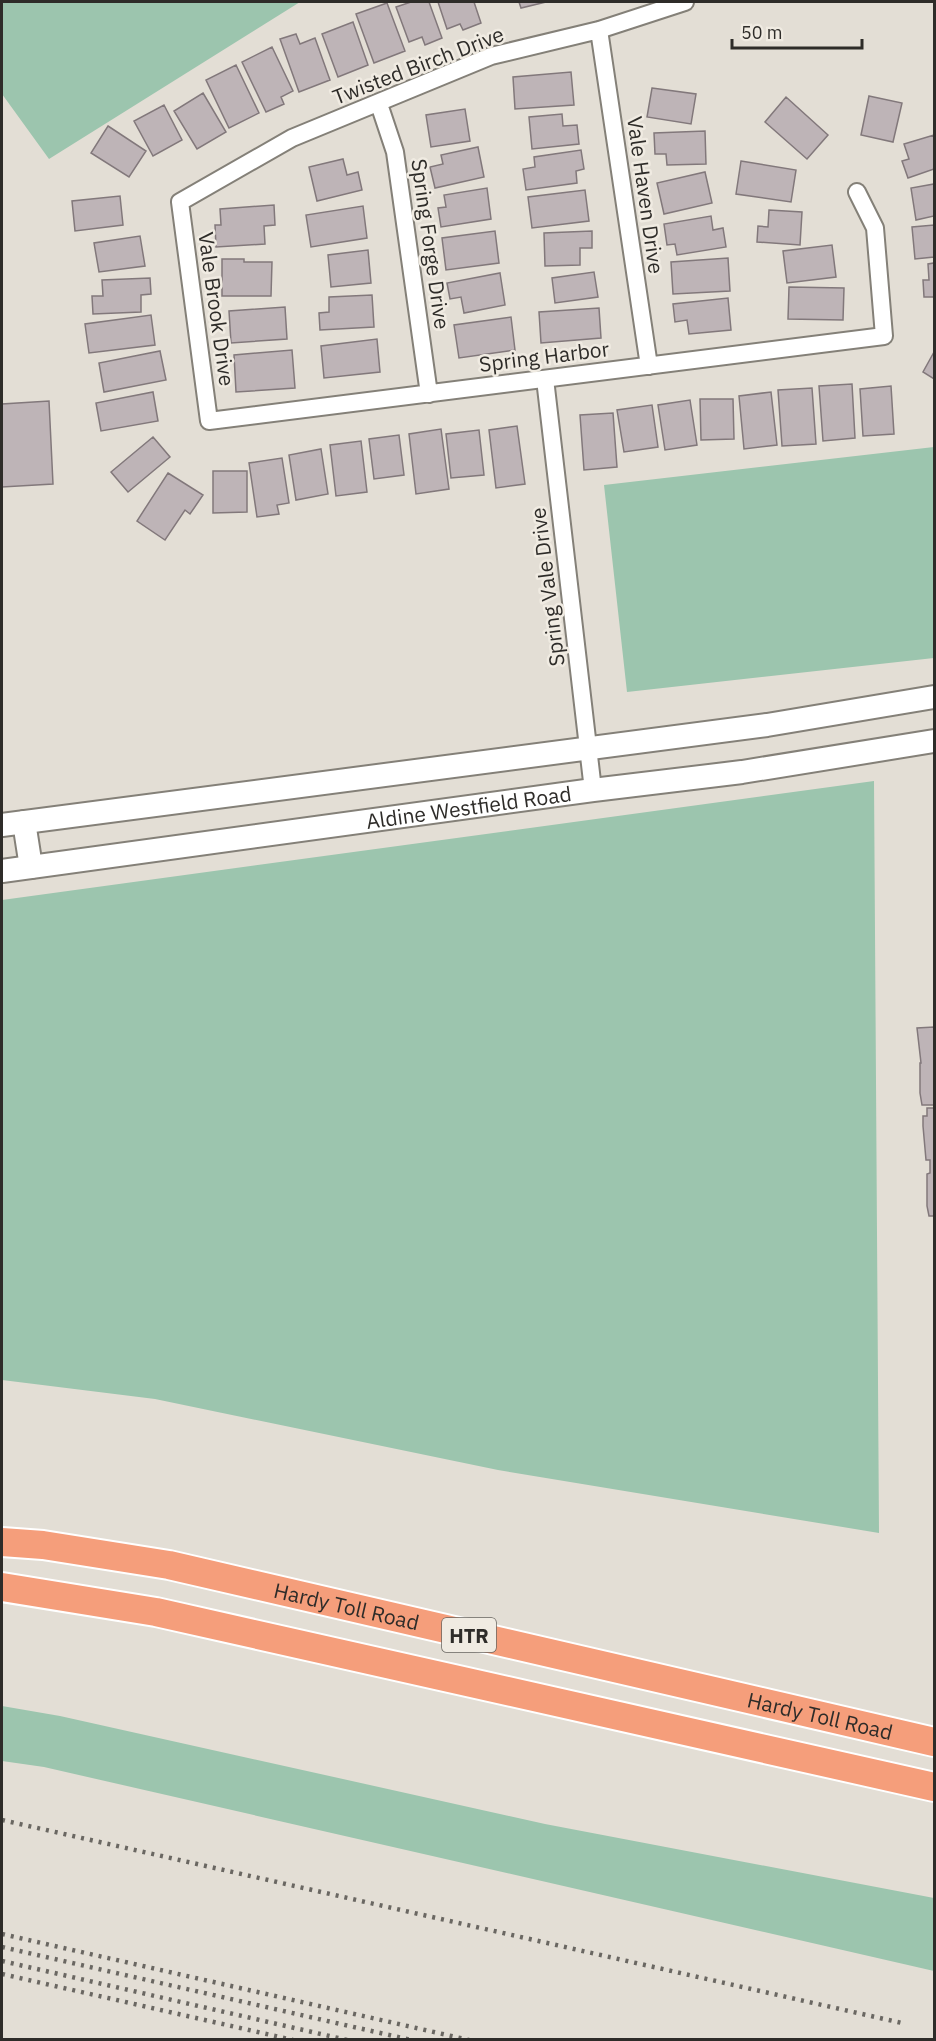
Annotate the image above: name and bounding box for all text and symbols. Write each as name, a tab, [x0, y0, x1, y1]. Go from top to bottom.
scale bar	[732, 12, 862, 50]
street label: Twisted Birch Drive	[328, 19, 508, 111]
text: 50 m	[741, 21, 783, 44]
street label: Vale Haven Drive	[621, 114, 671, 276]
street label: Spring Forge Drive	[405, 157, 457, 331]
street label: Vale Brook Drive	[192, 230, 242, 388]
street label: Spring Harbor	[477, 334, 611, 378]
street label: Spring Vale Drive	[523, 506, 571, 668]
street label: Aldine Westfield Road	[364, 779, 573, 835]
street label: Hardy Toll Road	[271, 1576, 422, 1636]
road number: HTR	[442, 1618, 496, 1652]
street label: Hardy Toll Road	[745, 1685, 896, 1746]

